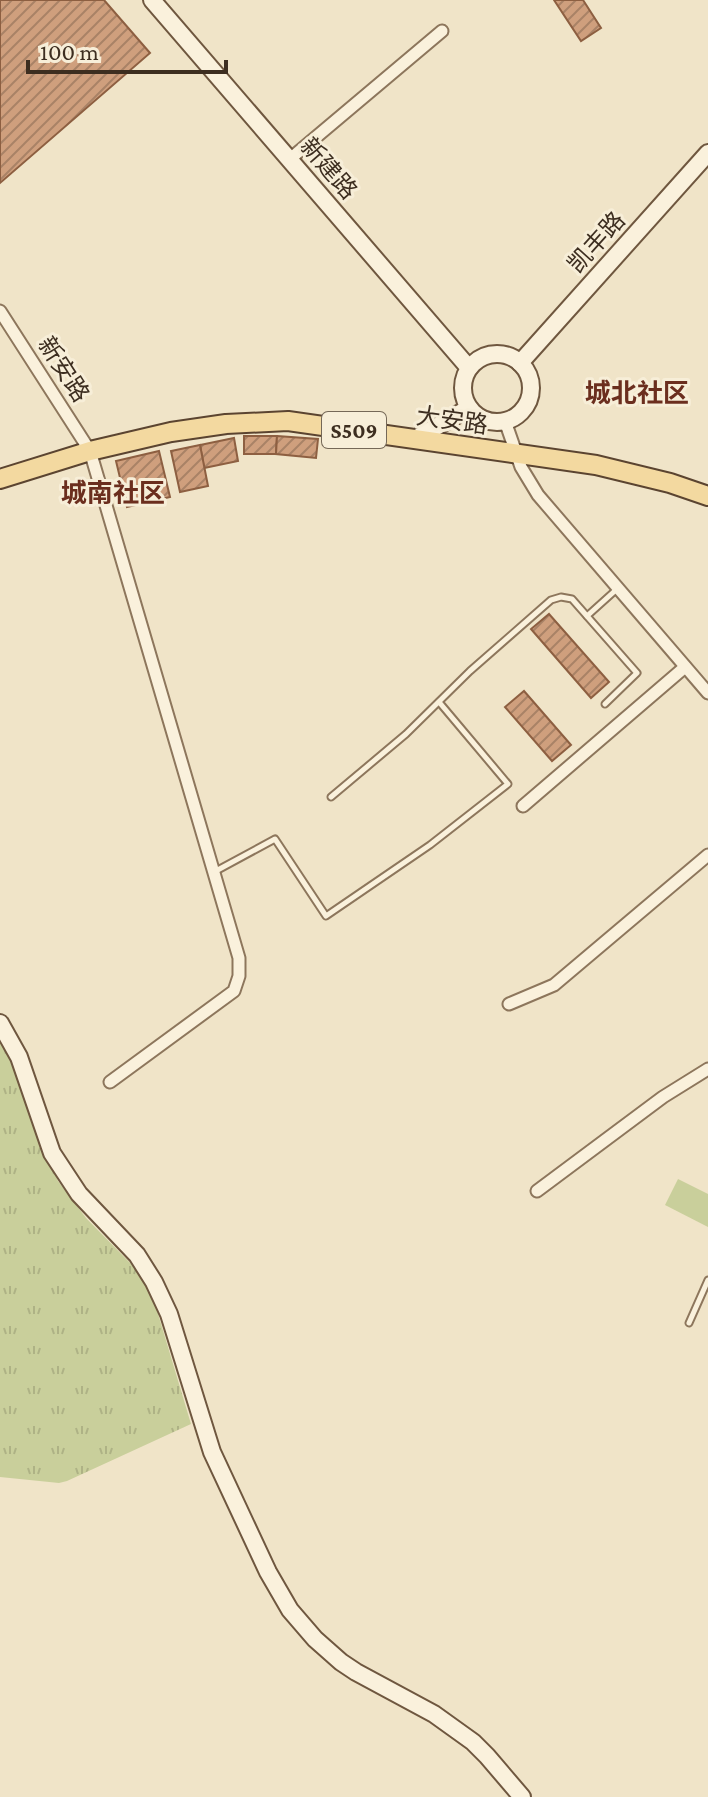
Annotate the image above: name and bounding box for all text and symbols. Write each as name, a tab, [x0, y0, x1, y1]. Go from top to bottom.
scale bar	[28, 24, 226, 74]
text: 100 m	[40, 38, 99, 65]
street label: 新建路	[295, 132, 363, 204]
street label: 凯丰路	[562, 206, 630, 278]
street label: 新安路	[33, 331, 95, 407]
district label: 城北社区	[585, 379, 689, 408]
street label: 大安路	[414, 402, 490, 438]
road number: S509	[322, 412, 386, 448]
district label: 城南社区	[61, 479, 165, 508]

